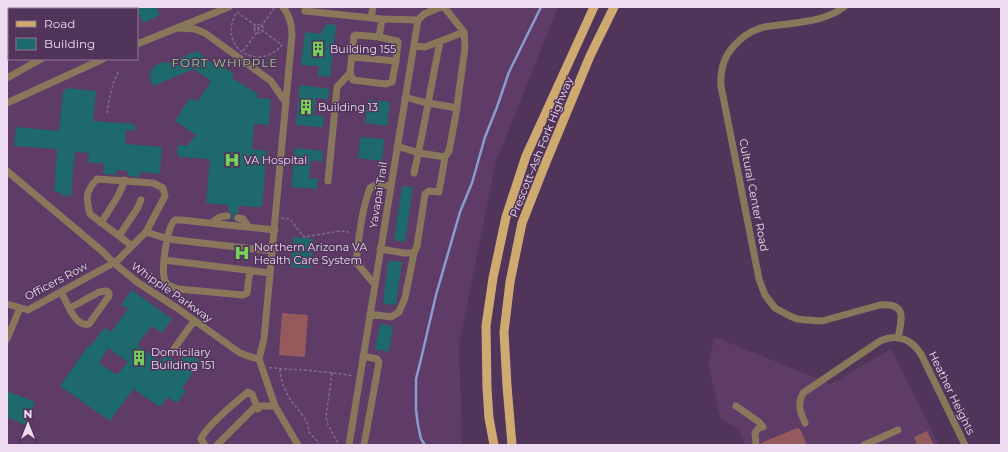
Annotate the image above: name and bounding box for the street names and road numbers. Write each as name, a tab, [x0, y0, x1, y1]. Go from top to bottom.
street label: Prescott–Ash Fork Highway	[506, 75, 576, 219]
street label: Cultural Center Road	[736, 137, 772, 253]
street label: Yavapai Trail	[366, 161, 390, 229]
street label: Officers Row	[22, 258, 90, 303]
street label: Whipple Parkway	[129, 259, 216, 325]
street label: Heather Heights	[926, 349, 979, 438]

